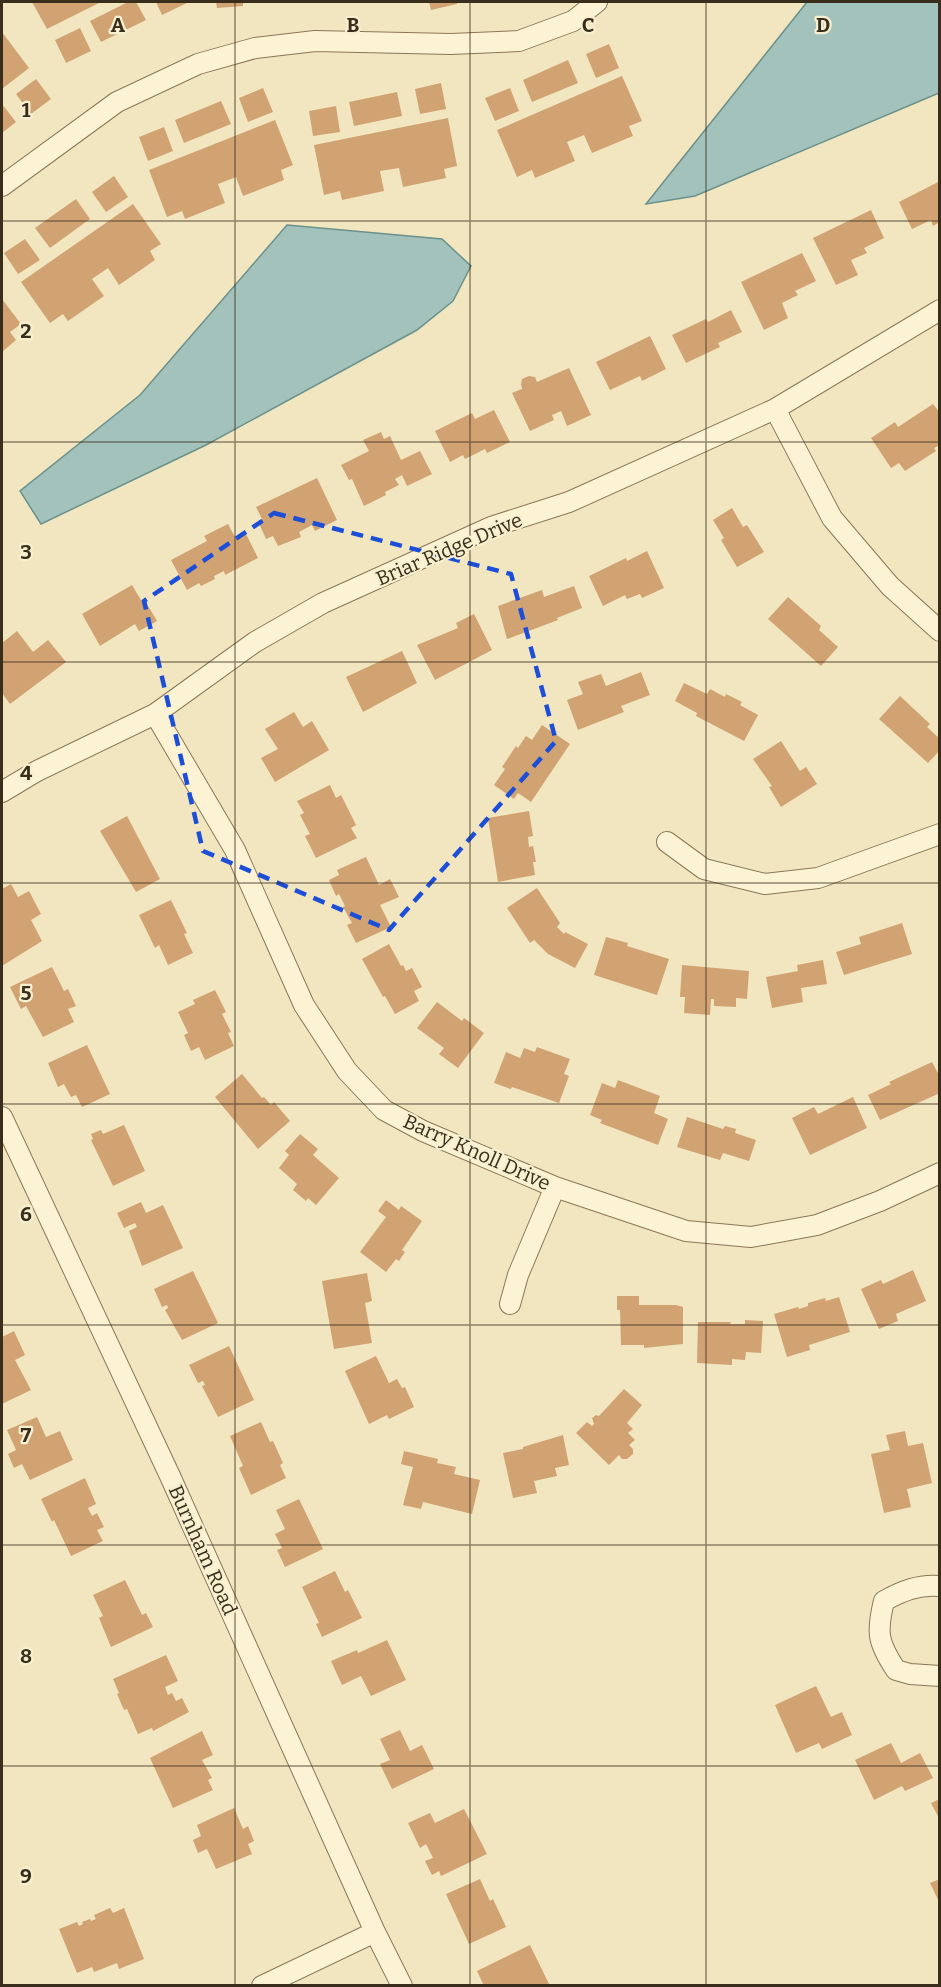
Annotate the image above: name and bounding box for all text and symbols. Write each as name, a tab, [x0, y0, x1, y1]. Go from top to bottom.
text: A	[111, 13, 126, 37]
text: B	[347, 13, 360, 37]
text: C	[582, 13, 594, 37]
text: D	[816, 13, 830, 37]
text: 1	[22, 98, 31, 122]
text: 2	[20, 319, 32, 343]
street label: Briar Ridge Drive	[372, 507, 526, 591]
text: 3	[20, 540, 32, 564]
text: 4	[20, 761, 32, 785]
text: 5	[21, 981, 32, 1005]
street label: Barry Knoll Drive	[400, 1109, 554, 1195]
text: 6	[20, 1202, 32, 1226]
text: 7	[21, 1423, 32, 1447]
street label: Burnham Road	[164, 1481, 242, 1619]
text: 8	[20, 1644, 32, 1668]
text: 9	[20, 1864, 32, 1888]

